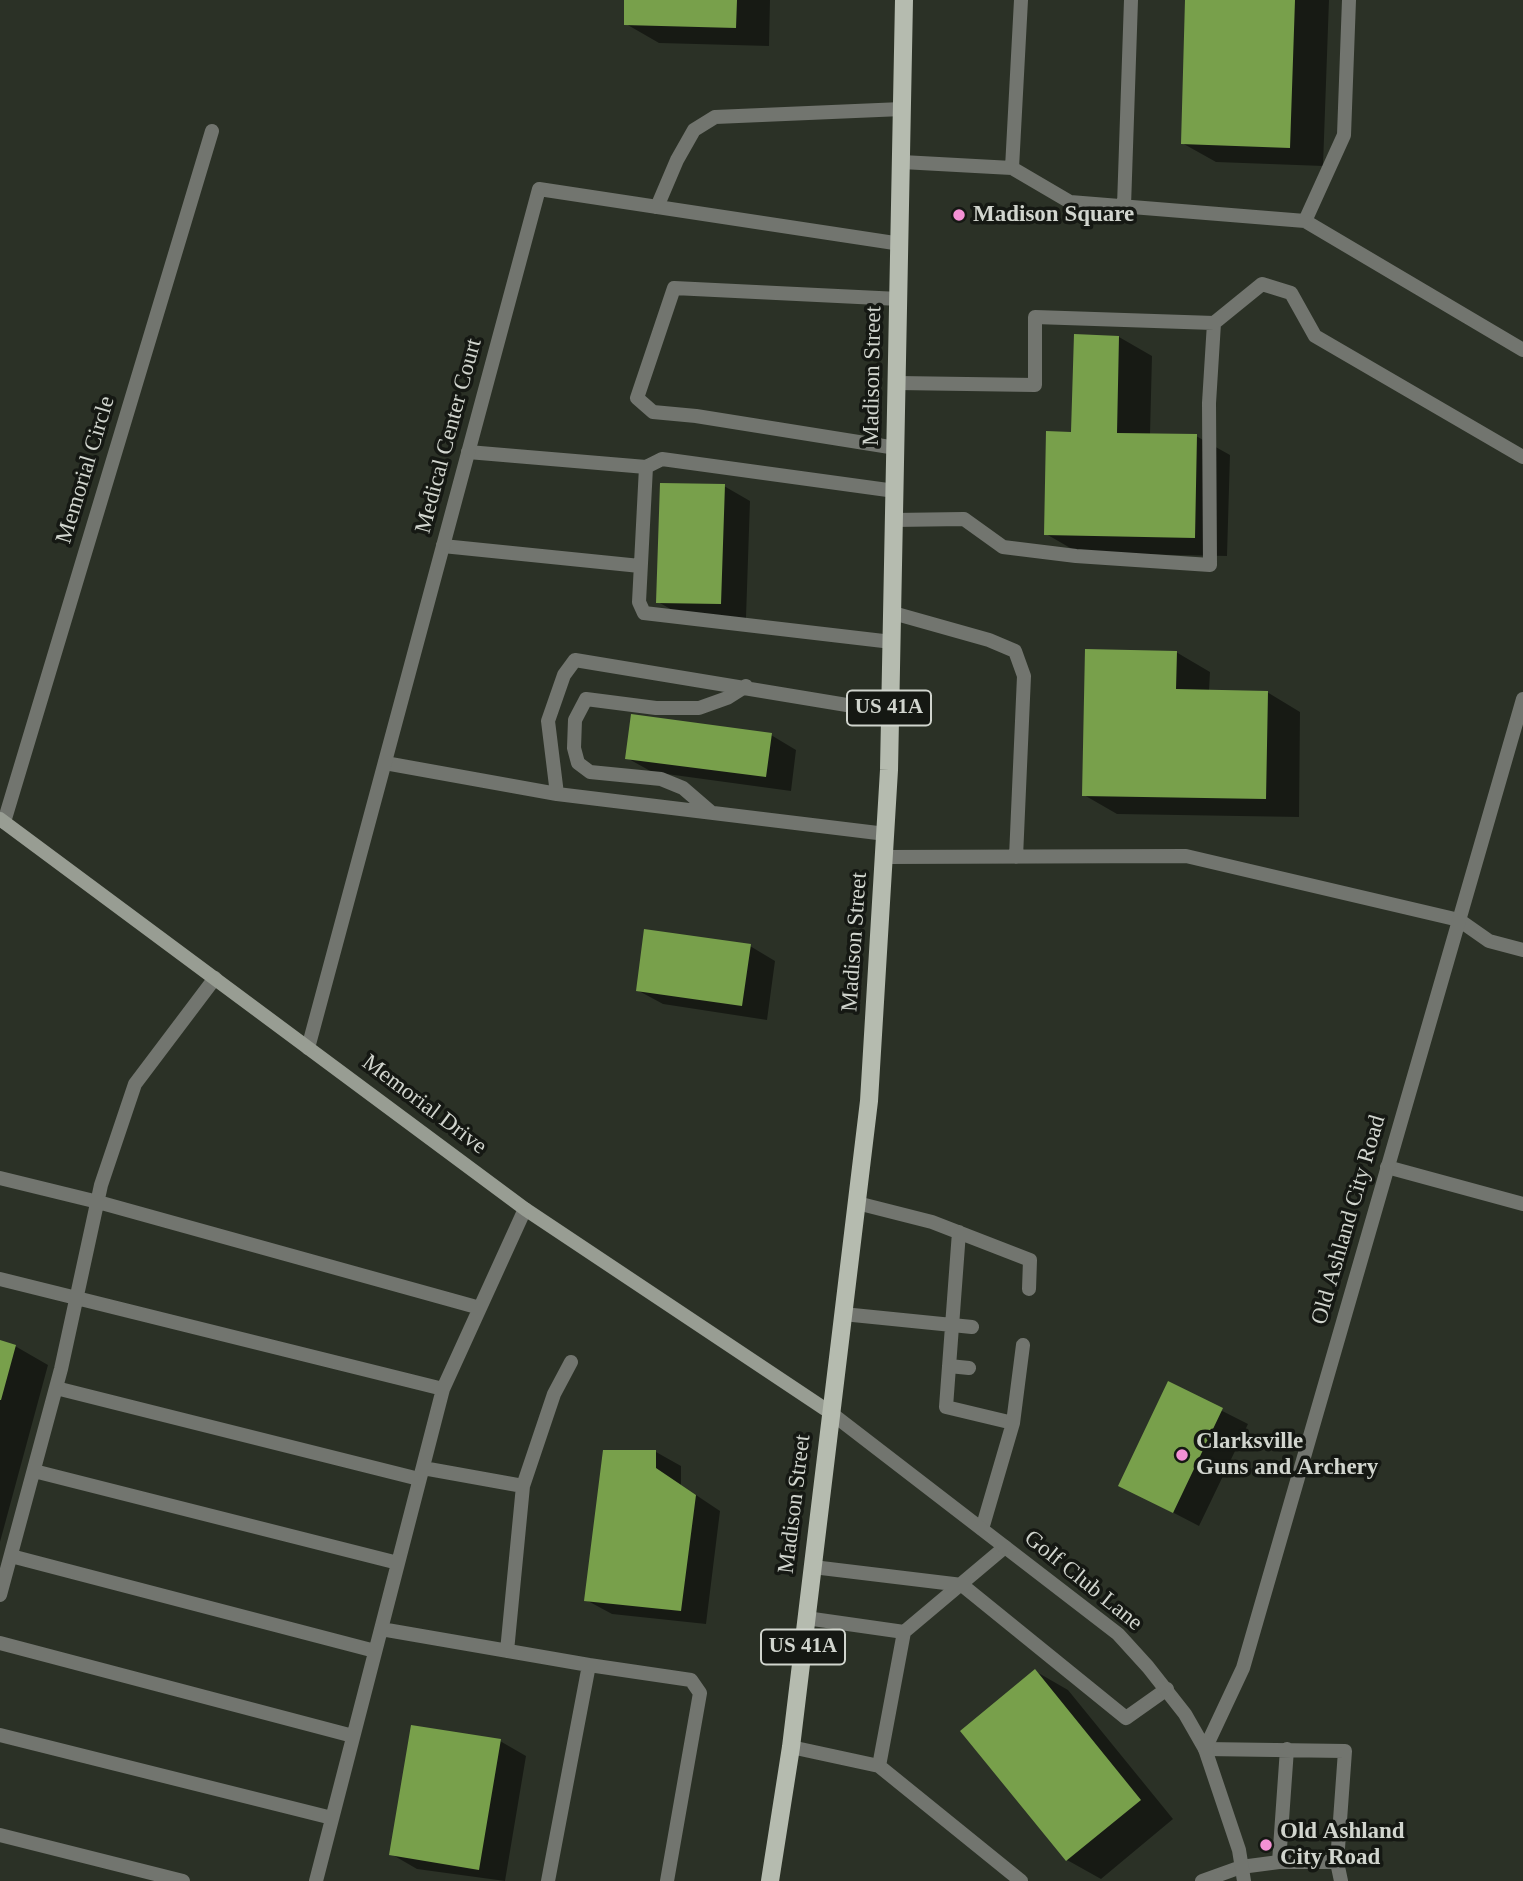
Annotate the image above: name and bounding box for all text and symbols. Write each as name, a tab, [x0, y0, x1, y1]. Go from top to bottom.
place label: Madison Square	[973, 201, 1134, 229]
marker: Madison Square	[951, 207, 967, 223]
street label: Madison Street	[858, 306, 888, 446]
street label: Medical Center Court	[410, 336, 488, 536]
street label: Memorial Circle	[50, 393, 122, 547]
road number: US 41A	[847, 690, 931, 726]
street label: Madison Street	[836, 871, 874, 1013]
street label: Memorial Drive	[356, 1049, 492, 1161]
street label: Old Ashland City Road	[1306, 1112, 1392, 1328]
place label: Clarksville Guns and Archery	[1196, 1428, 1378, 1482]
street label: Madison Street	[773, 1433, 817, 1575]
marker: Clarksville Guns and Archery	[1174, 1447, 1190, 1463]
street label: Golf Club Lane	[1018, 1525, 1148, 1637]
road number: US 41A	[761, 1630, 845, 1664]
place label: Old Ashland City Road	[1280, 1818, 1405, 1872]
marker: Old Ashland City Road	[1258, 1837, 1274, 1853]

